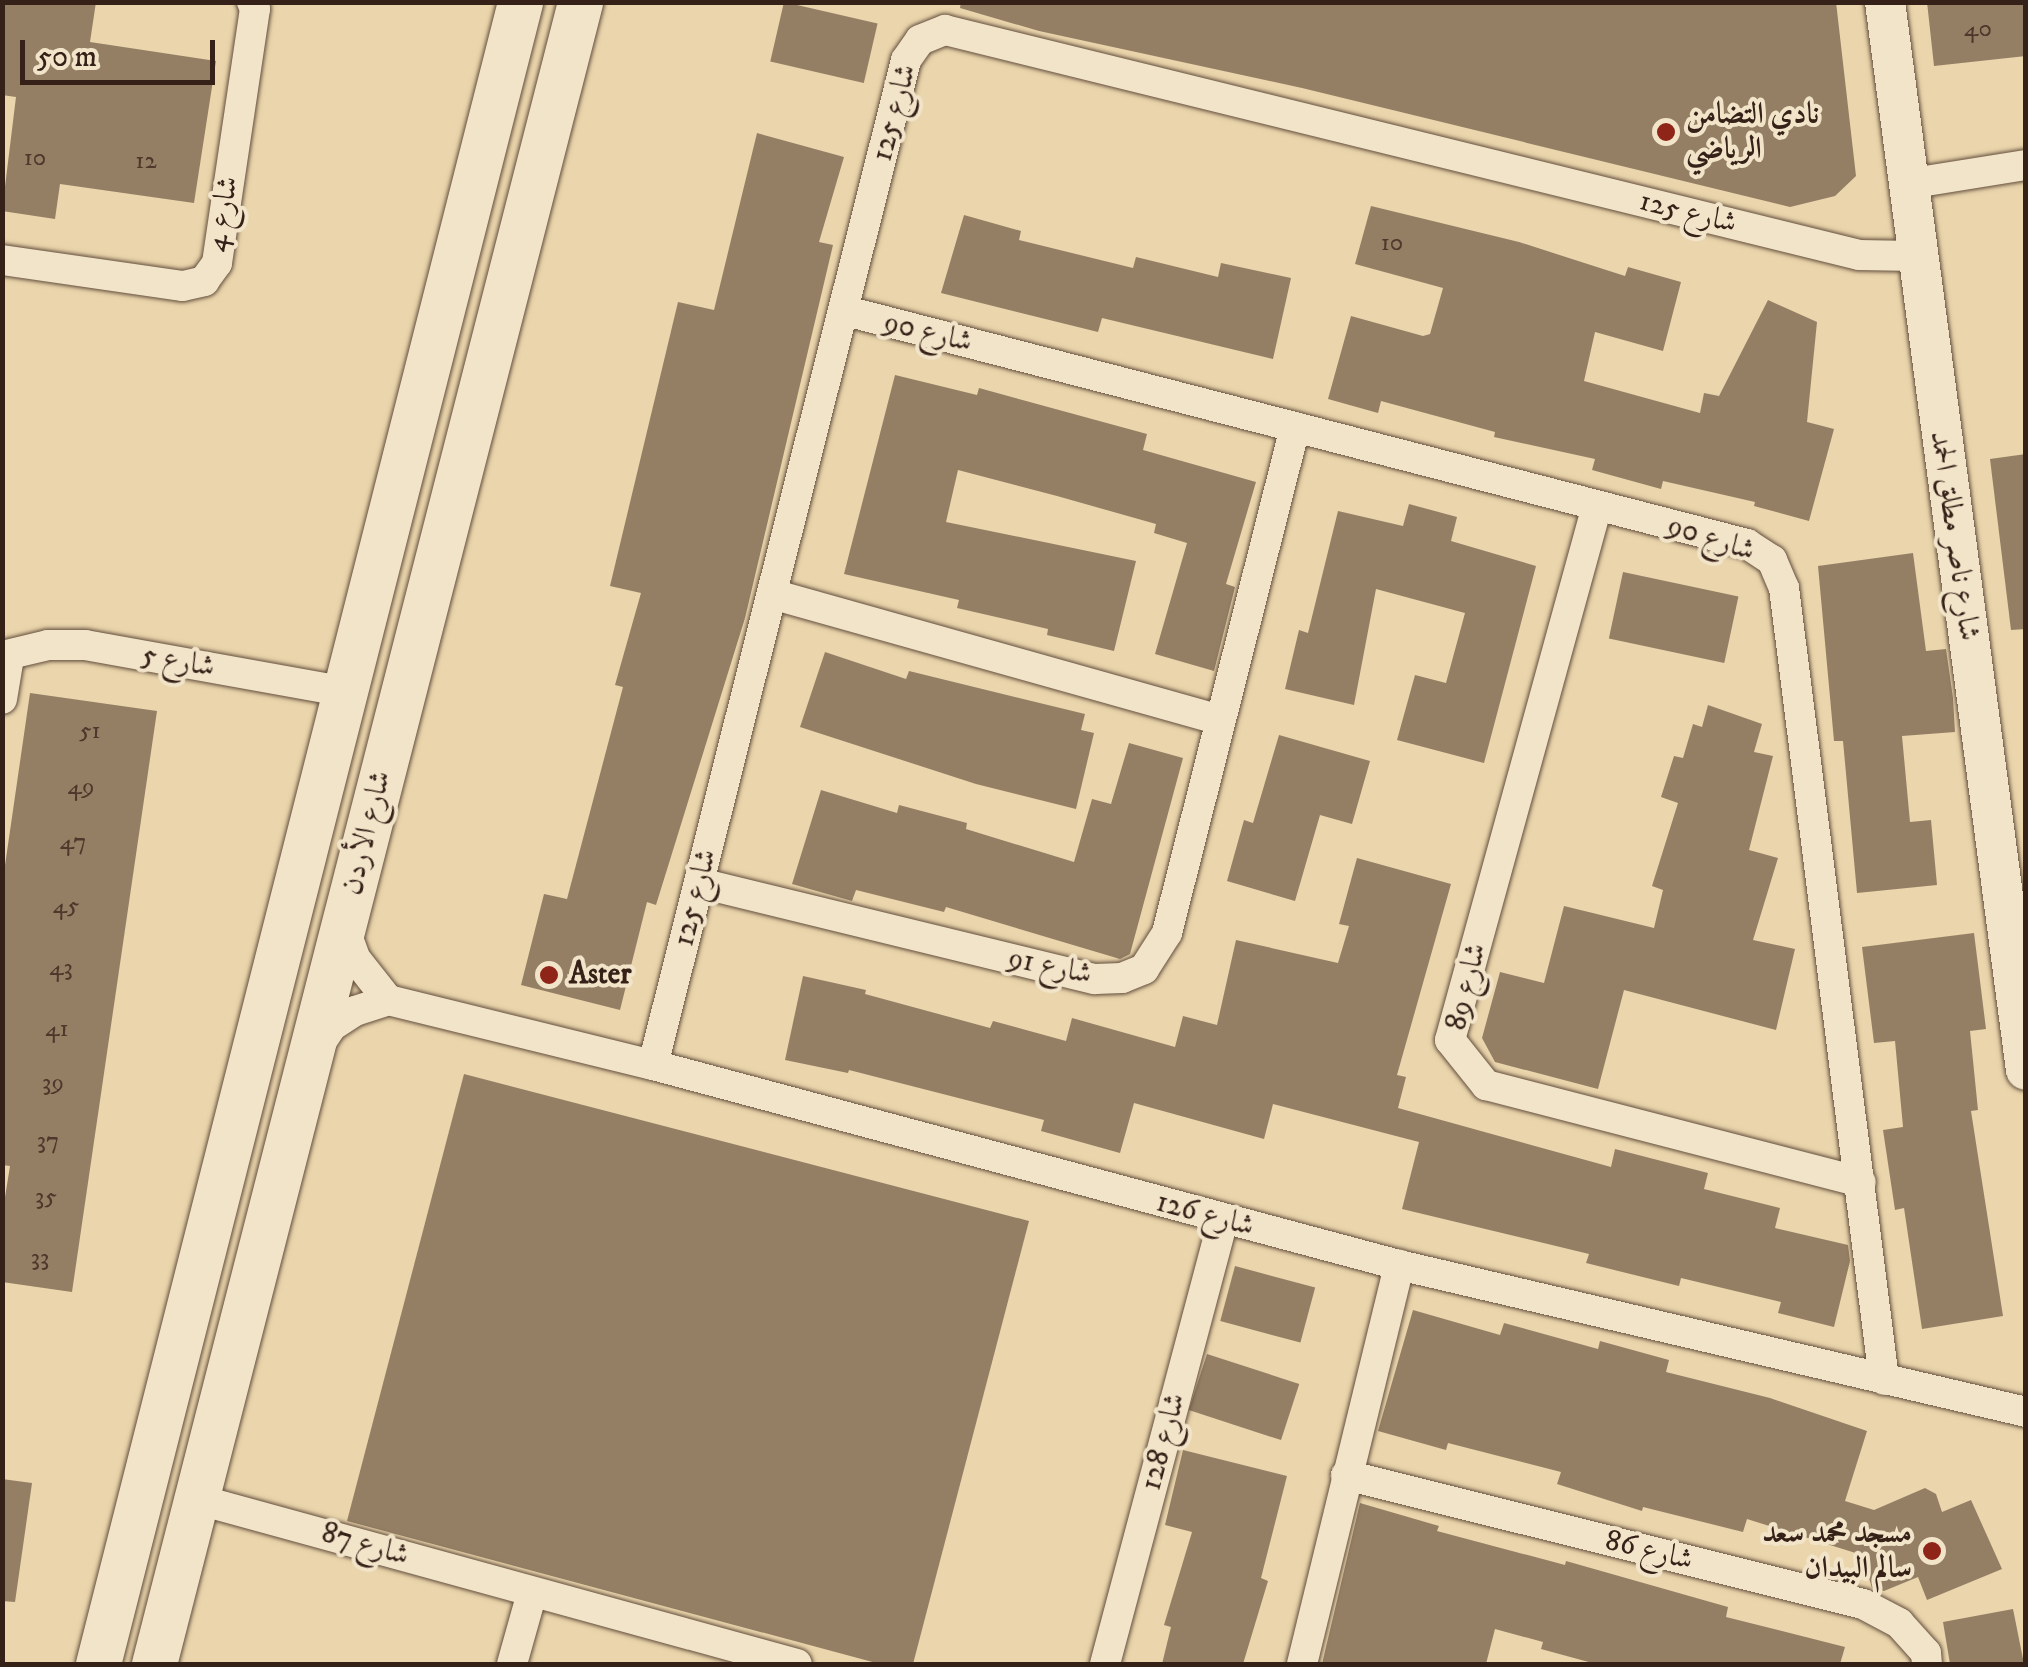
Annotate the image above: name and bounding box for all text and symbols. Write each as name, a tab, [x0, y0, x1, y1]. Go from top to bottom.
house number: 40	[1964, 14, 1992, 44]
scale bar	[25, 20, 220, 82]
text: 50 m	[37, 39, 97, 76]
street label: شارع 125	[865, 61, 925, 165]
place label: نادي التضامن الرياضي	[1686, 97, 1819, 168]
marker: نادي التضامن الرياضي	[1655, 121, 1677, 143]
house number: 10	[24, 143, 46, 173]
house number: 12	[135, 146, 157, 176]
street label: شارع 4	[199, 174, 247, 254]
street label: شارع 125	[1636, 184, 1740, 242]
house number: 10	[1381, 228, 1403, 258]
street label: شارع 90	[880, 305, 976, 361]
street label: شارع ناصر مطلق الحمد	[1921, 429, 1987, 643]
street label: شارع 90	[1663, 508, 1759, 570]
street label: شارع 5	[139, 638, 217, 686]
house number: 51	[79, 716, 101, 746]
street label: شارع الأردن	[334, 767, 400, 899]
house number: 49	[68, 772, 94, 802]
house number: 47	[60, 827, 86, 857]
street label: شارع 125	[667, 846, 725, 950]
house number: 45	[53, 891, 79, 921]
street label: شارع 89	[1439, 940, 1495, 1034]
street label: شارع 91	[1005, 941, 1095, 993]
house number: 43	[49, 953, 73, 983]
place label: Aster	[569, 957, 631, 993]
marker: Aster	[538, 964, 560, 986]
house number: 41	[45, 1014, 69, 1044]
house number: 39	[42, 1068, 64, 1098]
house number: 37	[37, 1126, 59, 1156]
house number: 35	[35, 1182, 57, 1212]
street label: شارع 126	[1152, 1185, 1258, 1245]
house number: 33	[31, 1243, 49, 1273]
street label: شارع 128	[1134, 1389, 1194, 1495]
street label: شارع 87	[317, 1515, 413, 1575]
place label: مسجد محمد سعد سالم البيدان	[1762, 1516, 1912, 1586]
street label: شارع 86	[1601, 1523, 1697, 1579]
marker: مسجد محمد سعد سالم البيدان	[1921, 1540, 1943, 1562]

